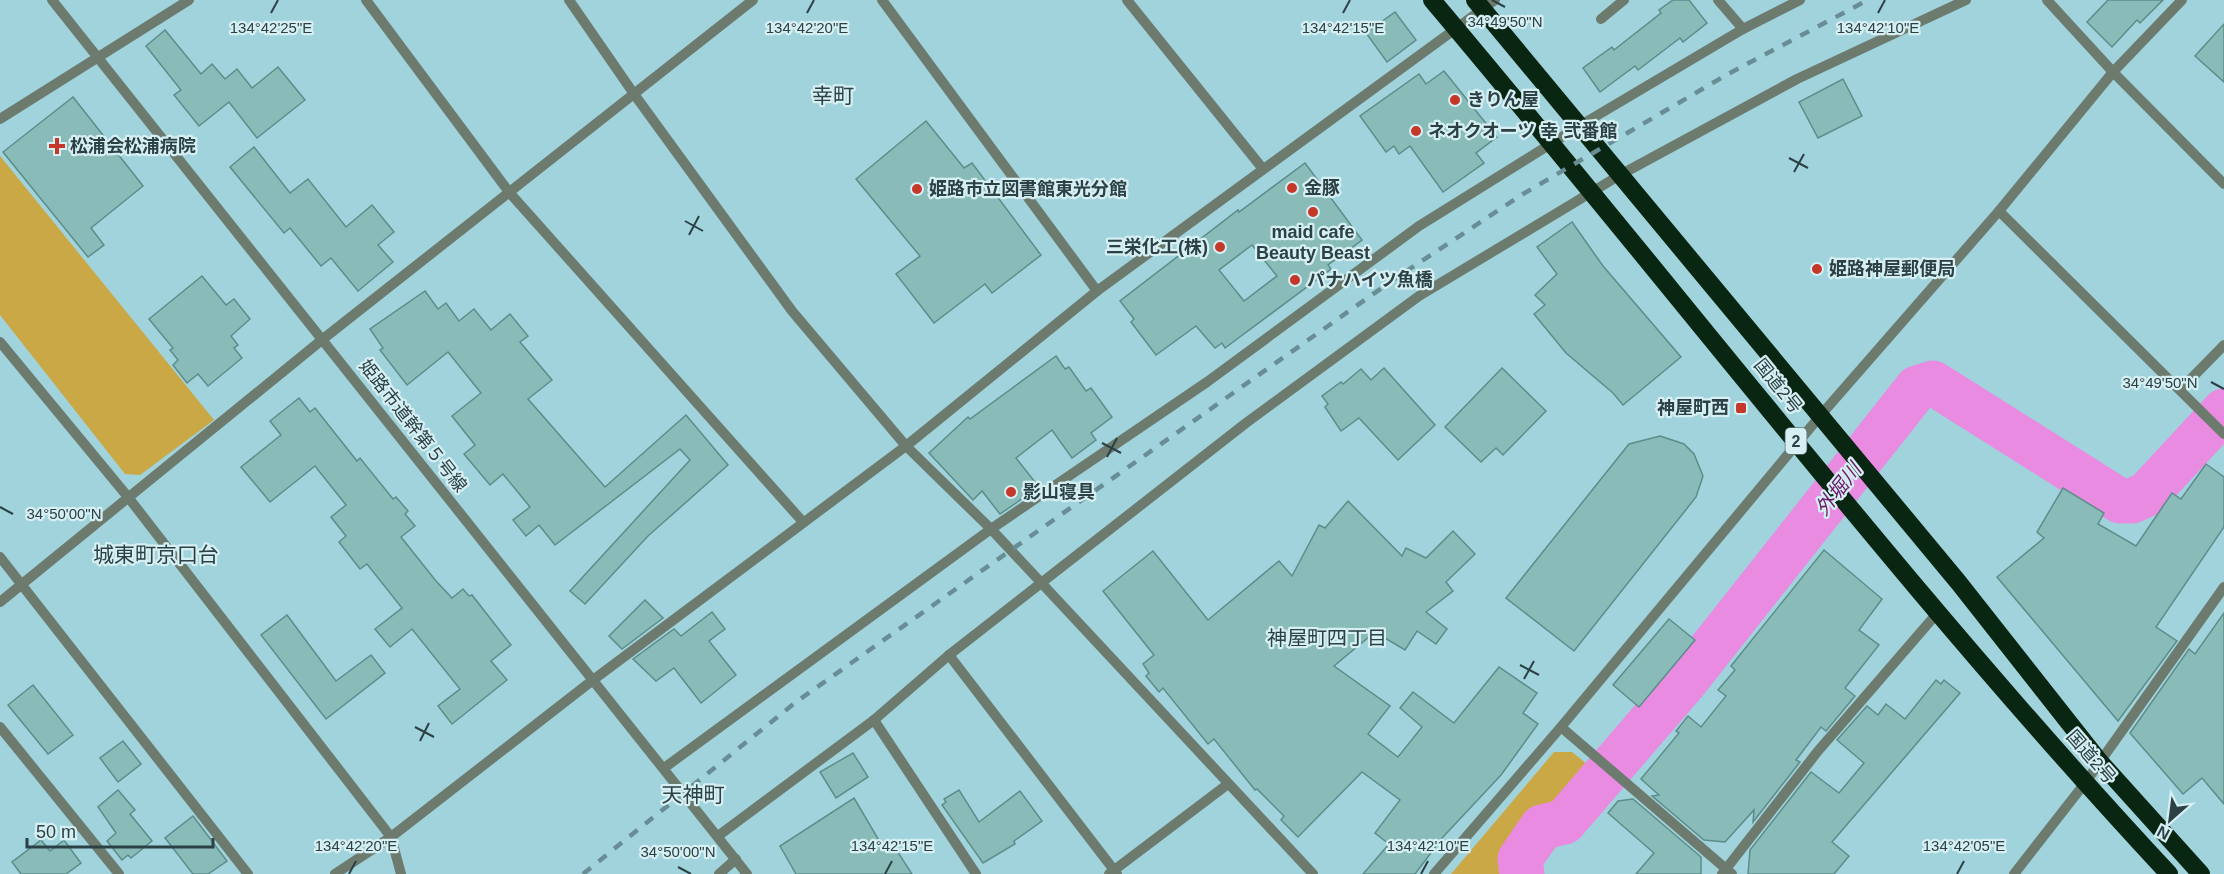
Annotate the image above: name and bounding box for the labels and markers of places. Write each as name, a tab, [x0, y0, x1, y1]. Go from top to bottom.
place label: きりん屋	[1467, 90, 1539, 110]
marker: きりん屋	[1448, 93, 1462, 107]
place label: ネオクオーツ 幸 弐番館	[1428, 121, 1617, 141]
marker: ネオクオーツ 幸 弐番館	[1409, 124, 1423, 138]
place label: 松浦会松浦病院	[70, 136, 196, 156]
marker: 松浦会松浦病院	[48, 137, 66, 155]
place label: 金豚	[1304, 178, 1340, 198]
place label: 姫路市立図書館東光分館	[929, 179, 1127, 199]
marker: 金豚	[1285, 181, 1299, 195]
marker: 姫路市立図書館東光分館	[910, 182, 924, 196]
marker: maid cafe Beauty Beast	[1306, 205, 1320, 219]
place label: maid cafe Beauty Beast	[1256, 222, 1370, 263]
place label: 三栄化工(株)	[1106, 237, 1208, 257]
marker: 三栄化工(株)	[1213, 240, 1227, 254]
place label: 姫路神屋郵便局	[1829, 259, 1955, 279]
marker: 姫路神屋郵便局	[1810, 262, 1824, 276]
place label: パナハイツ魚橋	[1307, 269, 1433, 290]
marker: パナハイツ魚橋	[1288, 273, 1302, 287]
place label: 神屋町西	[1657, 398, 1729, 418]
marker: 神屋町西	[1734, 401, 1748, 415]
place label: 影山寝具	[1023, 482, 1095, 502]
marker: 影山寝具	[1004, 485, 1018, 499]

